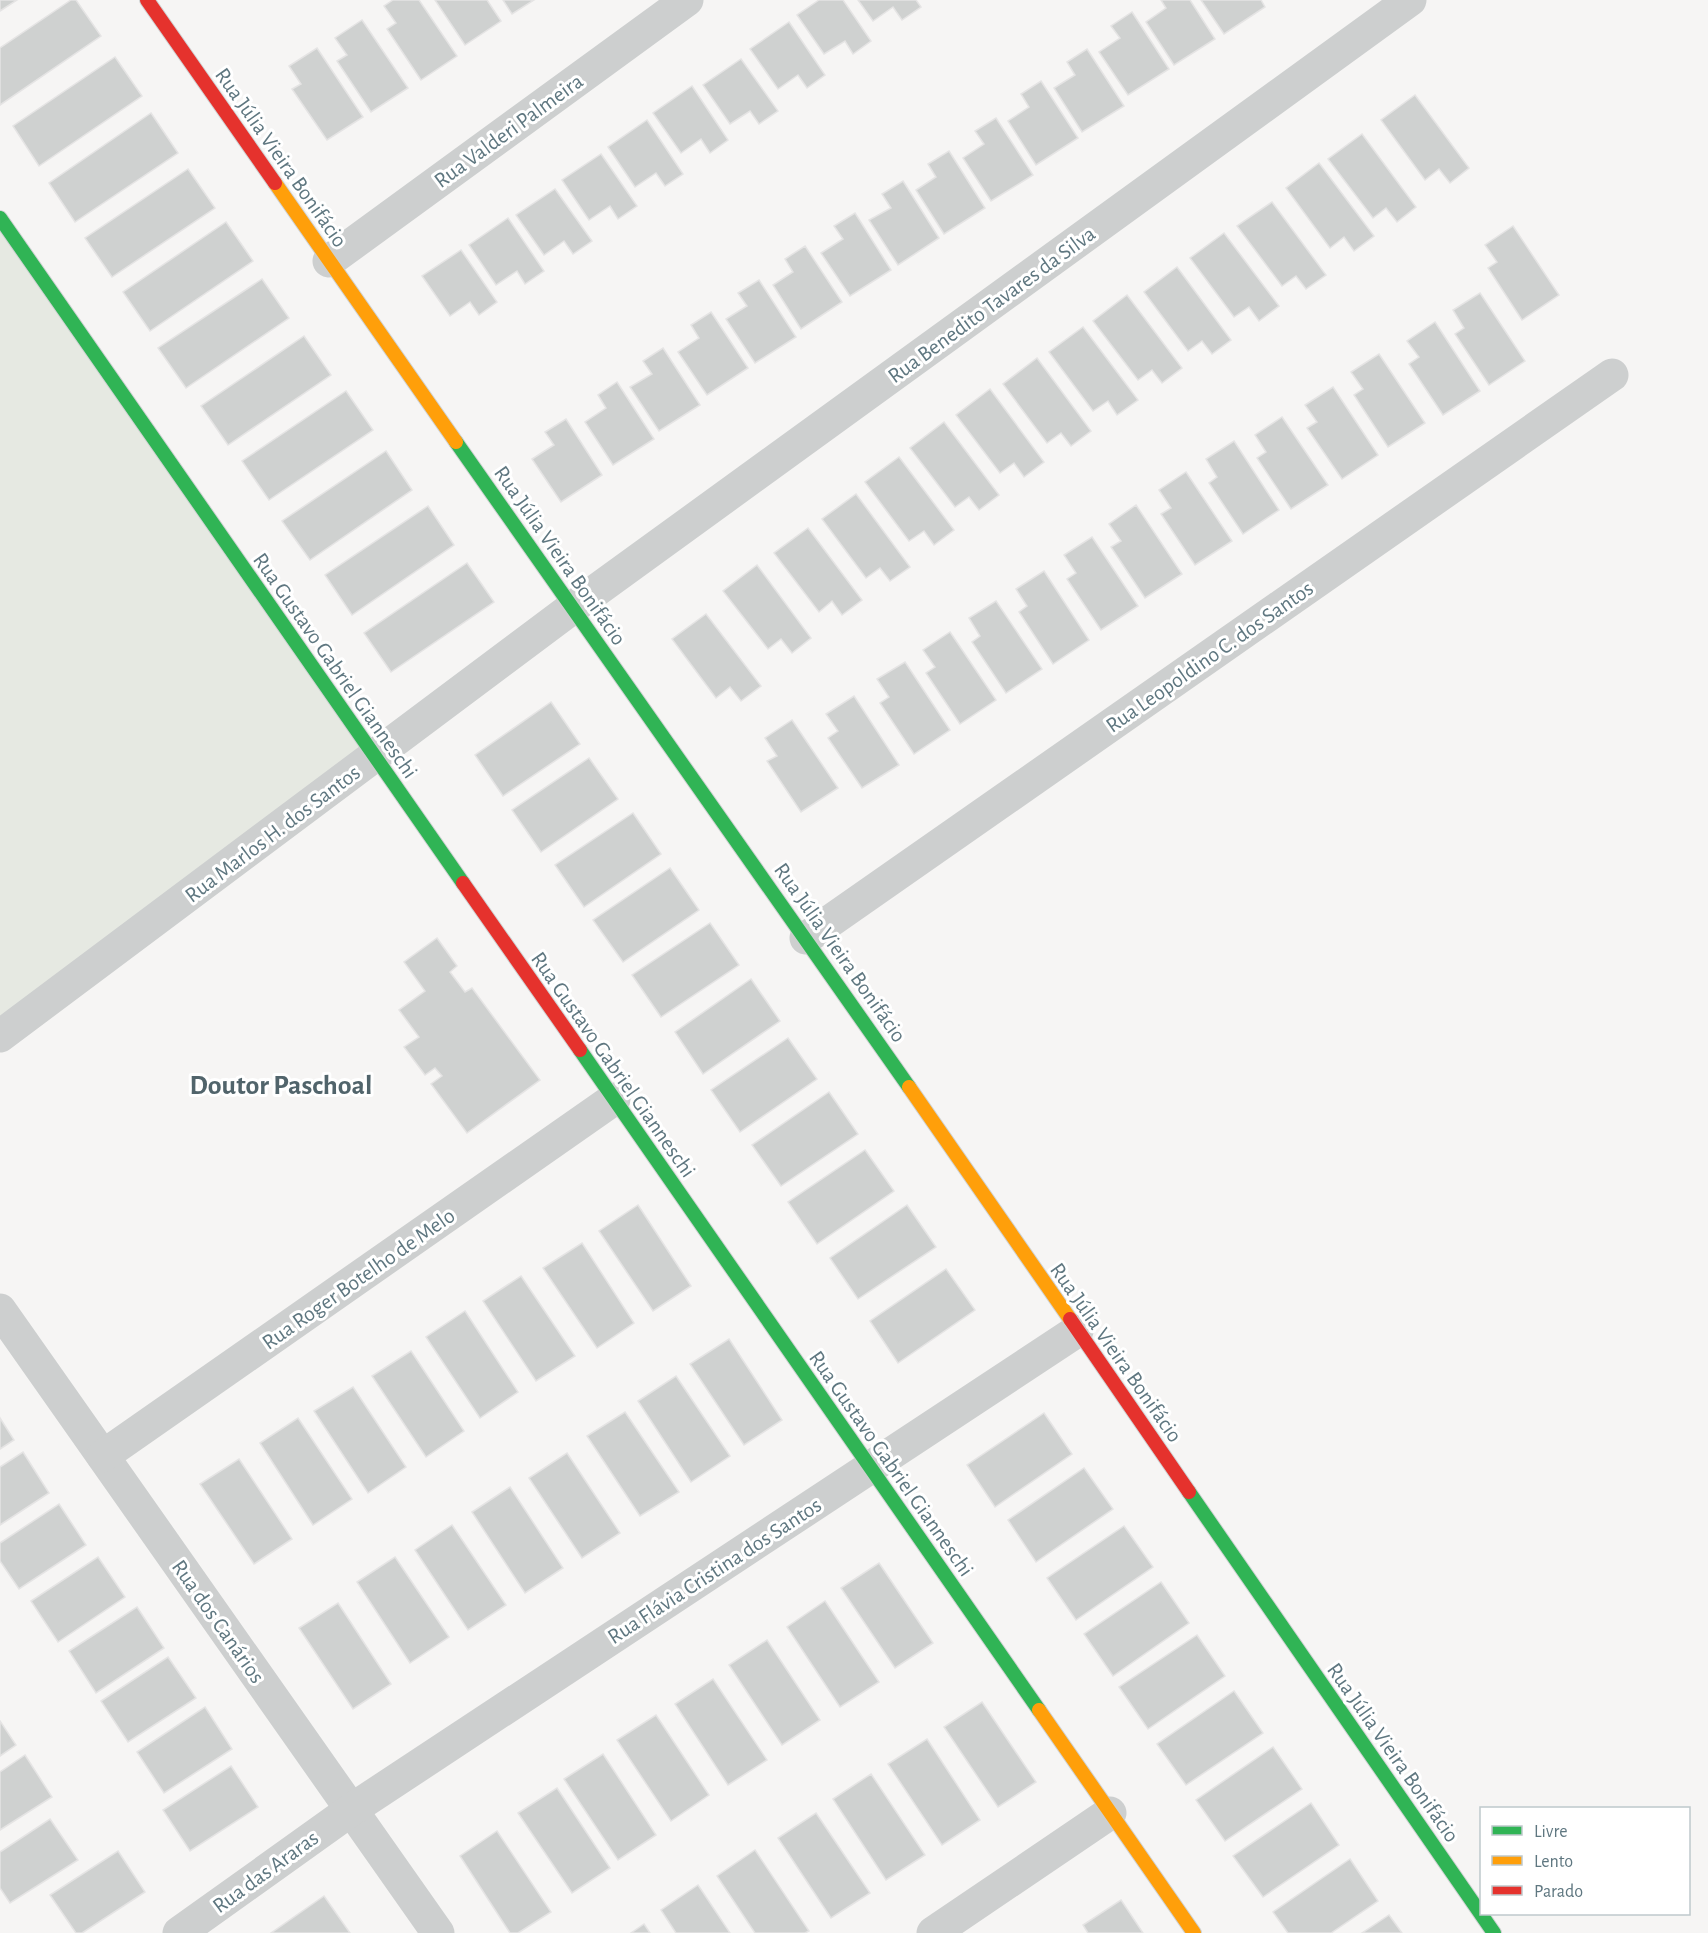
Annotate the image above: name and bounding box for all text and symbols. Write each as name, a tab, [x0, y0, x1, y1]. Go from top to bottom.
street label: Rua Júlia Vieira Bonifácio	[211, 64, 351, 251]
street label: Rua Valderi Palmeira	[430, 70, 587, 192]
street label: Rua Benedito Tavares da Silva	[884, 222, 1099, 387]
street label: Rua Júlia Vieira Bonifácio	[490, 462, 630, 649]
street label: Rua Gustavo Gabriel Gianneschi	[249, 549, 422, 782]
street label: Rua Leopoldino C. dos Santos	[1102, 577, 1317, 737]
street label: Rua Marlos H. dos Santos	[181, 761, 364, 907]
street label: Rua Júlia Vieira Bonifácio	[770, 859, 910, 1046]
street label: Rua Gustavo Gabriel Gianneschi	[527, 948, 700, 1181]
district label: Doutor Paschoal	[190, 1072, 372, 1100]
street label: Rua Roger Botelho de Melo	[258, 1204, 459, 1354]
street label: Rua Júlia Vieira Bonifácio	[1046, 1259, 1186, 1446]
street label: Rua Gustavo Gabriel Gianneschi	[805, 1347, 978, 1580]
street label: Rua Flávia Cristina dos Santos	[604, 1494, 825, 1648]
street label: Rua dos Canários	[168, 1556, 269, 1687]
street label: Rua Júlia Vieira Bonifácio	[1323, 1659, 1463, 1846]
legend	[1480, 1807, 1690, 1915]
text: Livre	[1534, 1823, 1568, 1841]
street label: Rua das Araras	[209, 1826, 322, 1917]
text: Lento	[1534, 1853, 1573, 1871]
text: Parado	[1534, 1883, 1583, 1901]

